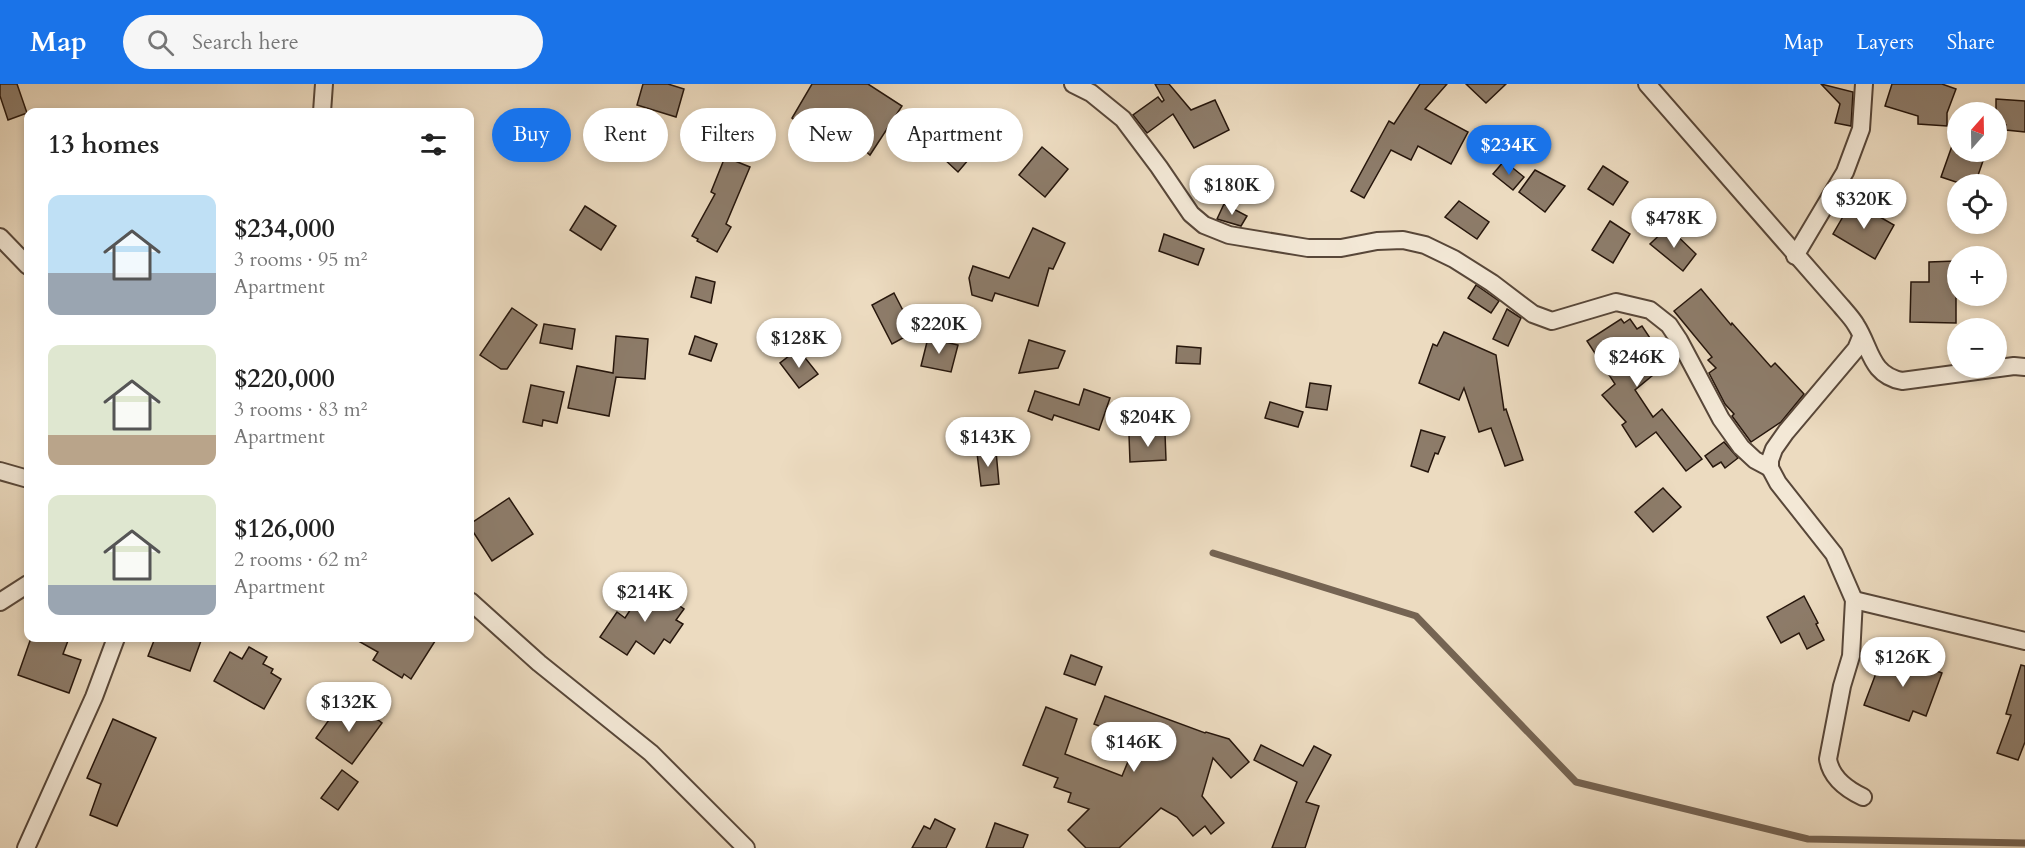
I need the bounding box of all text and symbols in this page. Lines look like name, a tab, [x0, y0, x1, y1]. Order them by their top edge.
search box	[123, 15, 543, 69]
text: Map	[30, 23, 87, 61]
icon: search	[144, 26, 177, 59]
text: Search here	[192, 27, 299, 57]
text: Map	[1784, 28, 1824, 57]
text: Layers	[1857, 28, 1914, 57]
text: Share	[1947, 28, 1995, 57]
north arrow	[1947, 102, 2007, 162]
map controls	[1947, 102, 2007, 378]
chip: Buy	[492, 108, 571, 162]
chip: Rent	[583, 108, 668, 162]
chip: Filters	[680, 108, 776, 162]
chip: New	[788, 108, 874, 162]
chip: Apartment	[886, 108, 1023, 162]
pin: $234K	[1467, 125, 1551, 176]
text: 13 homes	[48, 127, 159, 162]
icon: filters	[417, 128, 450, 161]
text: $234K	[1480, 131, 1538, 158]
pin: $180K	[1190, 165, 1274, 216]
text: $180K	[1203, 171, 1261, 198]
button: locate	[1947, 174, 2007, 234]
pin: $320K	[1822, 179, 1906, 230]
text: $320K	[1835, 185, 1893, 212]
pin: $478K	[1632, 198, 1716, 249]
text: $478K	[1645, 204, 1703, 231]
text: $234,000	[234, 211, 335, 246]
icon: home	[96, 219, 168, 291]
text: 3 rooms · 95 m²	[234, 246, 367, 273]
button: +	[1947, 246, 2007, 306]
text: Apartment	[234, 273, 325, 300]
pin: $220K	[897, 304, 981, 355]
text: $220K	[910, 310, 968, 337]
pin: $128K	[757, 318, 841, 369]
button: −	[1947, 318, 2007, 378]
text: $128K	[770, 324, 828, 351]
pin: $246K	[1595, 337, 1679, 388]
text: $246K	[1608, 343, 1666, 370]
text: $220,000	[234, 361, 335, 396]
icon: home	[96, 369, 168, 441]
text: 3 rooms · 83 m²	[234, 396, 367, 423]
pin: $204K	[1106, 397, 1190, 448]
text: $204K	[1119, 403, 1177, 430]
pin: $143K	[946, 417, 1030, 468]
text: Apartment	[234, 423, 325, 450]
text: $143K	[959, 423, 1017, 450]
text: $126,000	[234, 511, 335, 546]
icon: home	[96, 519, 168, 591]
text: 2 rooms · 62 m²	[234, 546, 367, 573]
pin: $214K	[603, 572, 687, 623]
text: Apartment	[234, 573, 325, 600]
text: $214K	[616, 578, 674, 605]
pin: $126K	[1861, 637, 1945, 688]
text: $126K	[1874, 643, 1932, 670]
pin: $132K	[307, 682, 391, 733]
text: $132K	[320, 688, 378, 715]
pin: $146K	[1092, 722, 1176, 773]
text: $146K	[1105, 728, 1163, 755]

